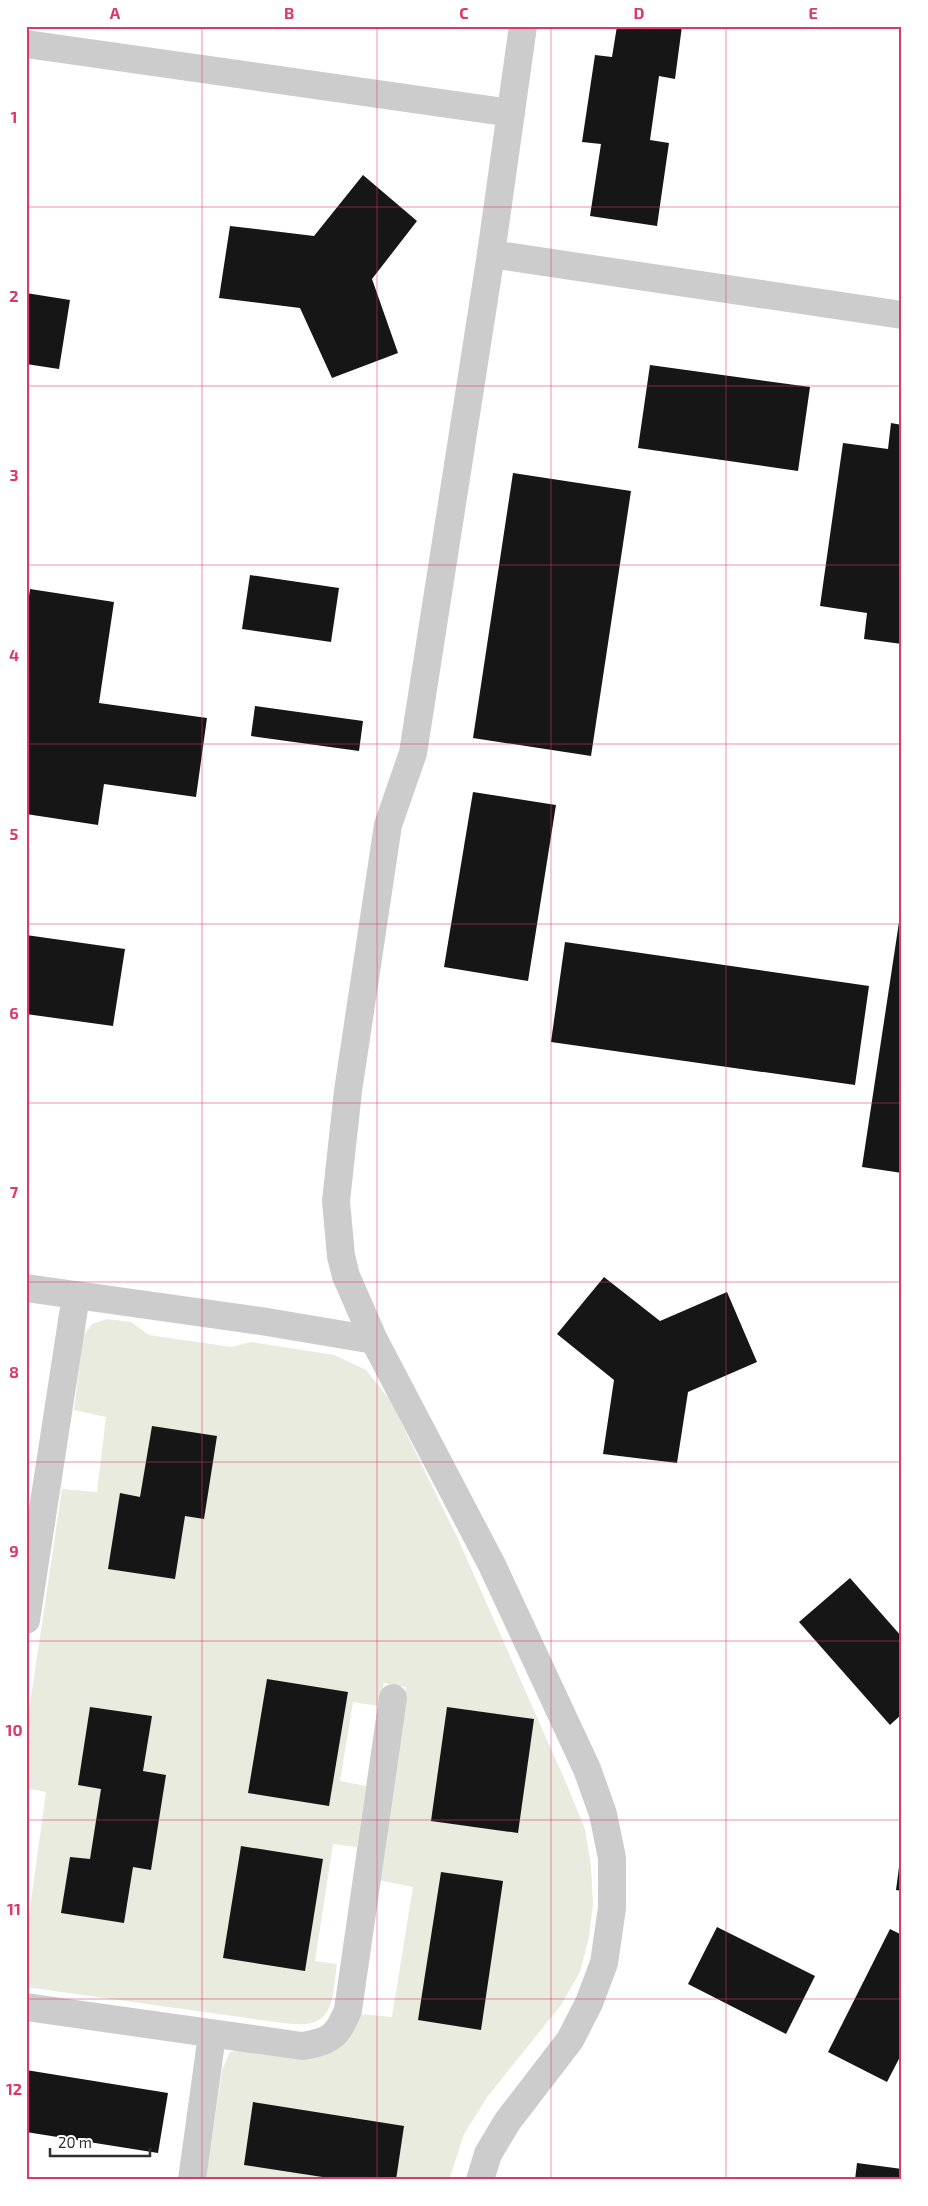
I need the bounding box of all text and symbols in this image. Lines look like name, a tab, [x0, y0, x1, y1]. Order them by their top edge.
text: A	[110, 3, 121, 22]
text: B	[284, 3, 294, 22]
text: C	[459, 3, 469, 22]
text: D	[634, 3, 645, 22]
text: E	[808, 3, 818, 22]
text: 1	[11, 107, 17, 126]
text: 2	[9, 286, 19, 305]
text: 3	[9, 465, 19, 484]
text: 4	[9, 645, 19, 664]
text: 5	[10, 824, 19, 843]
text: 6	[9, 1003, 19, 1022]
text: 7	[10, 1182, 19, 1201]
text: 8	[9, 1362, 19, 1381]
text: 9	[9, 1541, 19, 1560]
text: 10	[5, 1720, 23, 1739]
text: 11	[7, 1899, 21, 1918]
text: 12	[6, 2079, 22, 2098]
scale bar	[50, 2126, 150, 2158]
text: 20 m	[58, 2133, 92, 2151]

